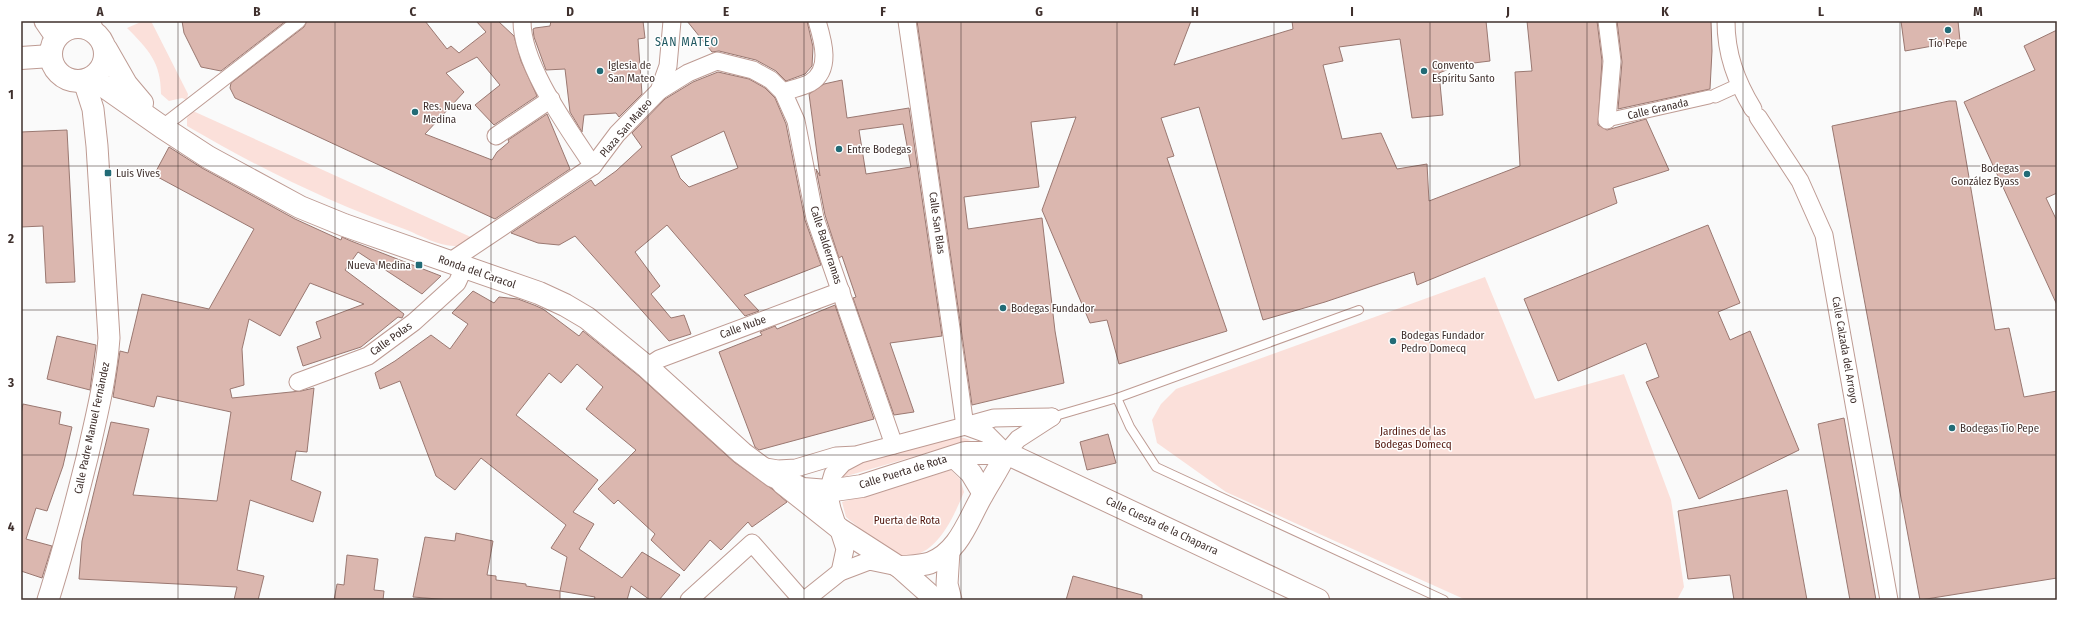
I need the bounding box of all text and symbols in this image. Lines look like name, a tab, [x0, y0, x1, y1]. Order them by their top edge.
text: A	[95, 4, 104, 19]
text: B	[253, 4, 261, 19]
text: C	[410, 4, 417, 19]
text: D	[566, 4, 574, 19]
text: E	[723, 4, 729, 19]
text: F	[880, 4, 886, 19]
text: G	[1035, 4, 1043, 19]
text: H	[1191, 4, 1199, 19]
text: I	[1350, 4, 1354, 19]
text: J	[1505, 4, 1510, 19]
text: K	[1661, 4, 1669, 19]
text: L	[1818, 4, 1824, 19]
text: M	[1973, 4, 1983, 19]
marker: Tío Pepe	[1943, 25, 1953, 35]
district label: SAN MATEO	[655, 35, 719, 49]
place label: Tío Pepe	[1929, 37, 1967, 50]
place label: Iglesia de San Mateo	[608, 59, 655, 85]
place label: Convento Espíritu Santo	[1432, 59, 1495, 85]
marker: Iglesia de San Mateo	[595, 66, 605, 76]
marker: Convento Espíritu Santo	[1419, 66, 1429, 76]
text: 1	[8, 87, 14, 102]
street label: Plaza San Mateo	[597, 96, 655, 160]
street label: Calle Granada	[1626, 96, 1690, 122]
place label: Res. Nueva Medina	[423, 100, 472, 126]
marker: Res. Nueva Medina	[410, 107, 420, 117]
place label: Entre Bodegas	[847, 143, 911, 156]
marker: Entre Bodegas	[834, 144, 844, 154]
place label: Bodegas González Byass	[1951, 162, 2019, 188]
place label: Luis Vives	[116, 167, 160, 180]
marker: Luis Vives	[103, 168, 113, 178]
marker: Bodegas González Byass	[2022, 169, 2032, 179]
street label: Calle San Blas	[926, 191, 948, 255]
street label: Calle Balderramas	[807, 204, 845, 286]
text: 2	[7, 231, 14, 246]
street label: Ronda del Caracol	[437, 253, 518, 291]
place label: Nueva Medina	[347, 259, 411, 272]
marker: Nueva Medina	[414, 260, 424, 270]
street label: Calle Calzada del Arroyo	[1829, 296, 1861, 405]
place label: Bodegas Fundador	[1011, 302, 1095, 315]
marker: Bodegas Fundador	[998, 303, 1008, 313]
street label: Calle Nube	[718, 313, 768, 341]
street label: Calle Polas	[368, 319, 415, 359]
place label: Bodegas Fundador Pedro Domecq	[1401, 329, 1485, 355]
marker: Bodegas Fundador Pedro Domecq	[1388, 336, 1398, 346]
street label: Calle Padre Manuel Fernández	[72, 360, 112, 495]
text: 3	[7, 375, 14, 390]
place label: Bodegas Tío Pepe	[1960, 422, 2039, 435]
marker: Bodegas Tío Pepe	[1947, 423, 1957, 433]
park label: Jardines de las Bodegas Domecq	[1374, 425, 1452, 451]
street label: Calle Puerta de Rota	[858, 452, 948, 492]
street label: Calle Cuesta de la Chaparra	[1104, 494, 1220, 558]
park label: Puerta de Rota	[874, 514, 940, 527]
text: 4	[8, 519, 15, 534]

